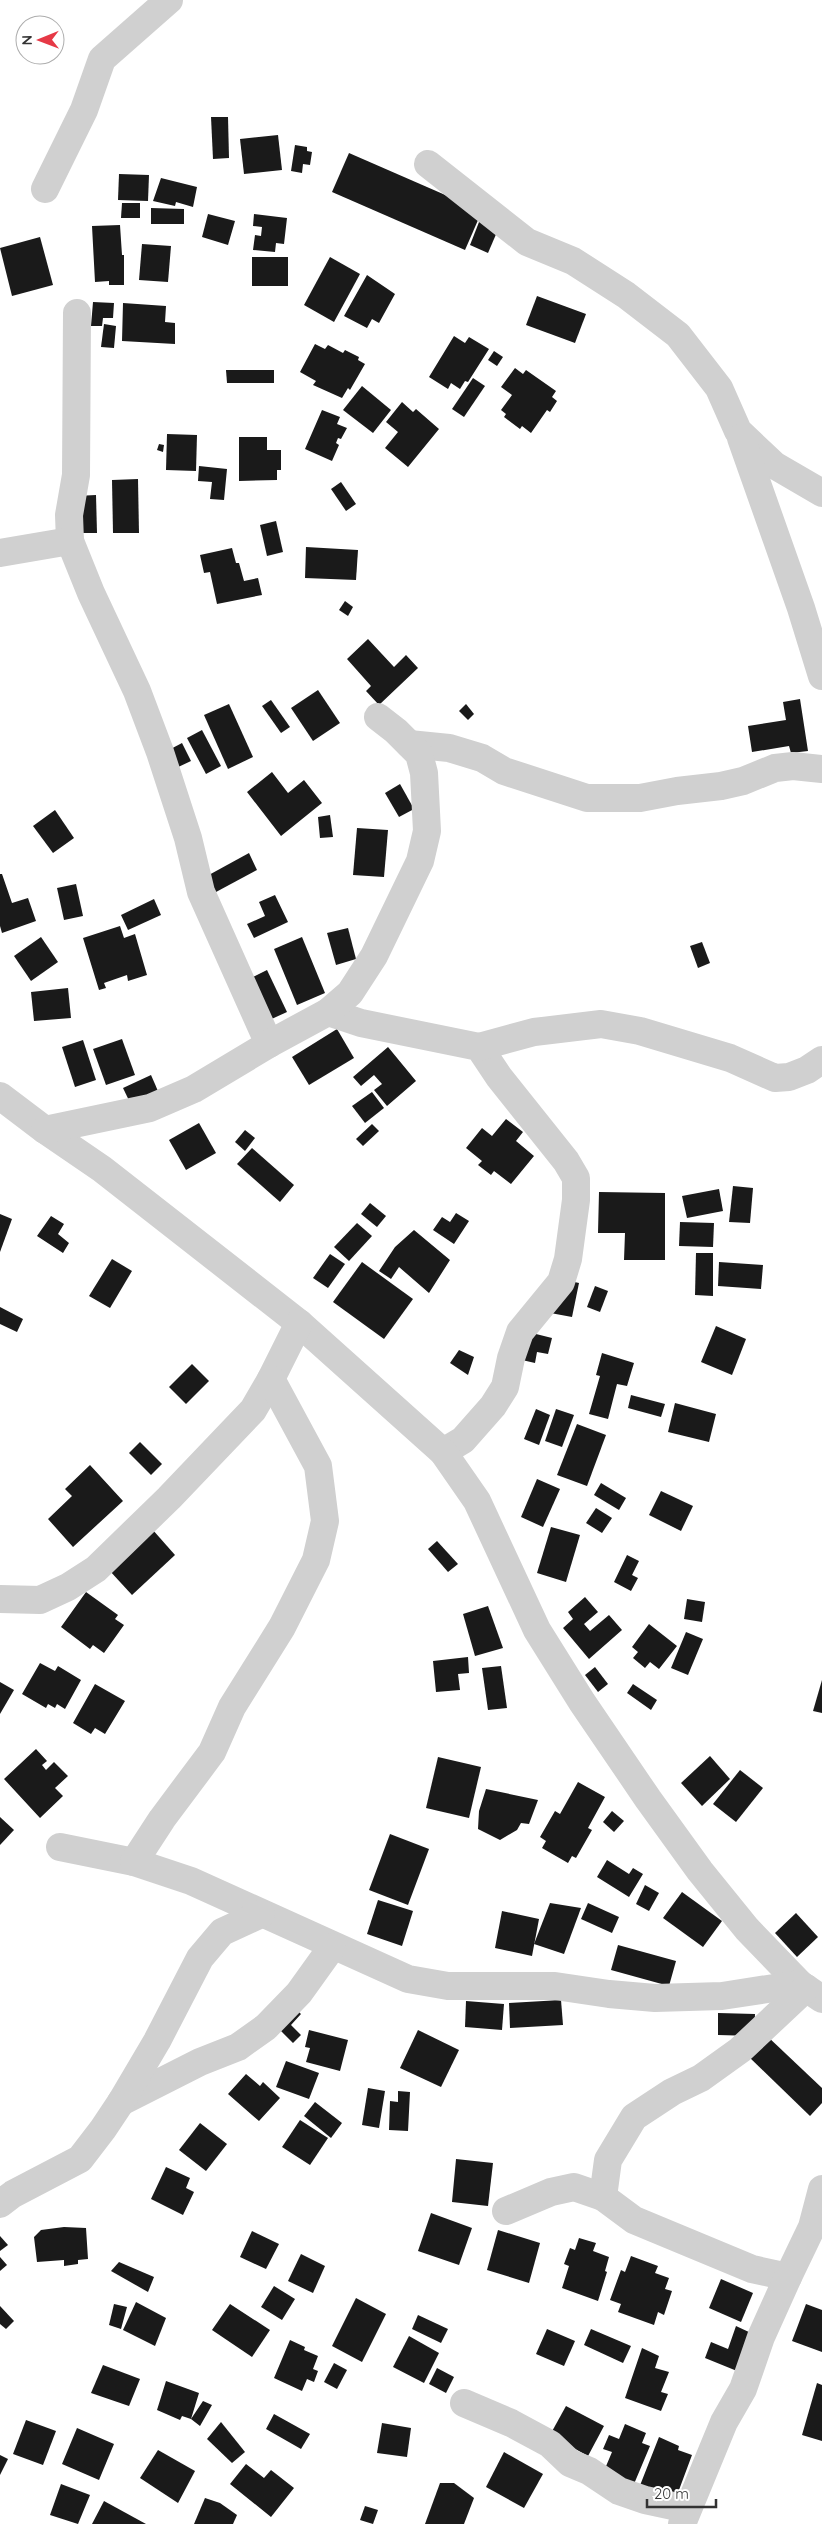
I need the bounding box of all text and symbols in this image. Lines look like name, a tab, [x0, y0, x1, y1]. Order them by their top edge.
north arrow	[15, 15, 65, 65]
text: N	[18, 35, 36, 46]
scale bar	[647, 2476, 716, 2508]
text: 20 m	[654, 2484, 689, 2503]

